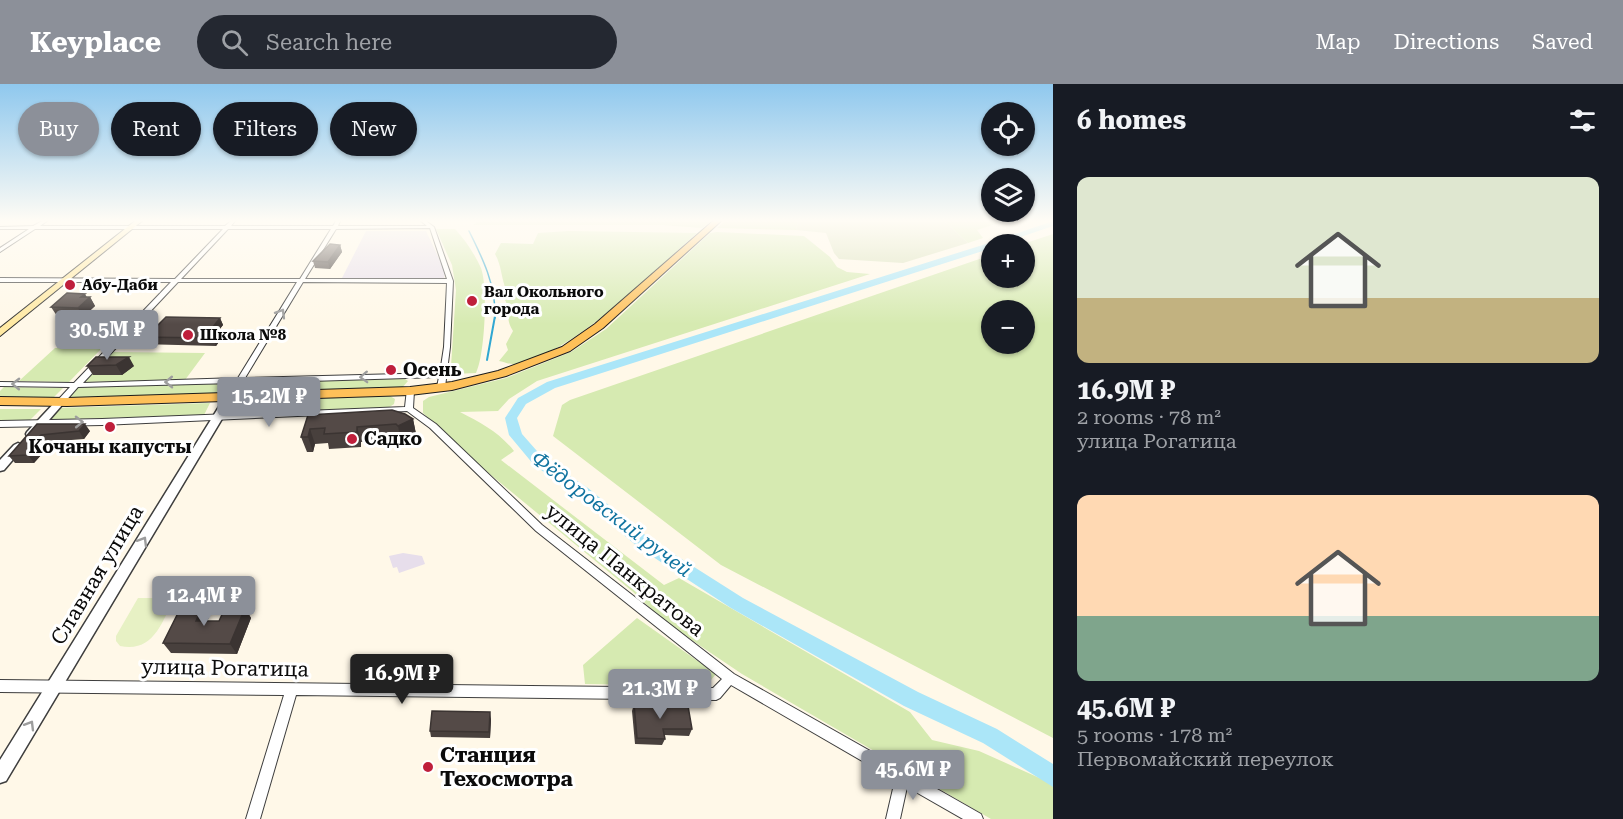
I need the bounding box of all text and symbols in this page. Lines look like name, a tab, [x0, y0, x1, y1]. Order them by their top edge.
search box	[197, 15, 617, 69]
text: Keyplace	[30, 26, 161, 59]
icon: search	[218, 26, 251, 59]
text: Search here	[266, 30, 392, 55]
text: Map	[1316, 30, 1360, 54]
text: Directions	[1393, 30, 1499, 54]
text: Saved	[1532, 30, 1593, 54]
chip: Buy	[18, 102, 99, 156]
chip: Rent	[111, 102, 201, 156]
chip: Filters	[213, 102, 318, 156]
chip: New	[330, 102, 417, 156]
map controls	[981, 102, 1035, 354]
button: locate	[981, 102, 1035, 156]
icon: filters	[1566, 104, 1599, 137]
text: 6 homes	[1077, 105, 1186, 135]
button: layers	[981, 168, 1035, 222]
icon: home	[1284, 216, 1392, 324]
button: +	[981, 234, 1035, 288]
place label: Абу-Даби	[82, 276, 158, 294]
marker: Абу-Даби	[63, 278, 77, 292]
place label: Вал Окольного города	[484, 283, 604, 318]
marker: Вал Окольного города	[465, 294, 479, 308]
button: −	[981, 300, 1035, 354]
one-way arrow	[274, 309, 286, 319]
pin: 30.5M ₽	[52, 310, 162, 361]
text: 30.5M ₽	[69, 317, 145, 341]
place label: Школа №8	[200, 326, 287, 344]
marker: Школа №8	[181, 328, 195, 342]
place label: Осень	[403, 359, 462, 380]
marker: Осень	[384, 363, 398, 377]
one-way arrow	[359, 371, 368, 383]
text: 16.9M ₽	[1077, 375, 1175, 405]
one-way arrow	[164, 376, 173, 389]
pin: 15.2M ₽	[214, 377, 324, 428]
one-way arrow	[12, 378, 21, 390]
text: 15.2M ₽	[231, 384, 307, 408]
text: 2 rooms · 78 m²	[1077, 405, 1221, 429]
one-way arrow	[75, 416, 84, 429]
marker: Кочаны капусты	[103, 420, 117, 434]
place label: Садко	[364, 428, 423, 449]
text: улица Рогатица	[1077, 429, 1237, 453]
marker: Садко	[345, 432, 359, 446]
place label: Кочаны капусты	[29, 436, 191, 457]
water label: Фёдоровский ручей	[527, 446, 697, 582]
street label: улица Панкратова	[541, 499, 710, 642]
street label: Славная улица	[46, 500, 148, 649]
icon: home	[1284, 534, 1392, 642]
one-way arrow	[135, 537, 147, 547]
pin: 12.4M ₽	[149, 576, 259, 627]
text: 12.4M ₽	[166, 583, 242, 607]
pin: 16.9M ₽	[347, 654, 457, 705]
street label: улица Рогатица	[141, 655, 310, 681]
text: 16.9M ₽	[364, 661, 440, 685]
pin: 21.3M ₽	[605, 669, 715, 720]
text: 21.3M ₽	[622, 676, 698, 700]
text: 45.6M ₽	[1077, 693, 1175, 723]
one-way arrow	[23, 721, 35, 731]
text: 5 rooms · 178 m²	[1077, 723, 1232, 747]
place label: Станция Техосмотра	[440, 743, 573, 791]
text: Первомайский переулок	[1077, 747, 1334, 771]
pin: 45.6M ₽	[858, 750, 968, 801]
text: 45.6M ₽	[875, 757, 951, 781]
marker: Станция Техосмотра	[421, 760, 435, 774]

